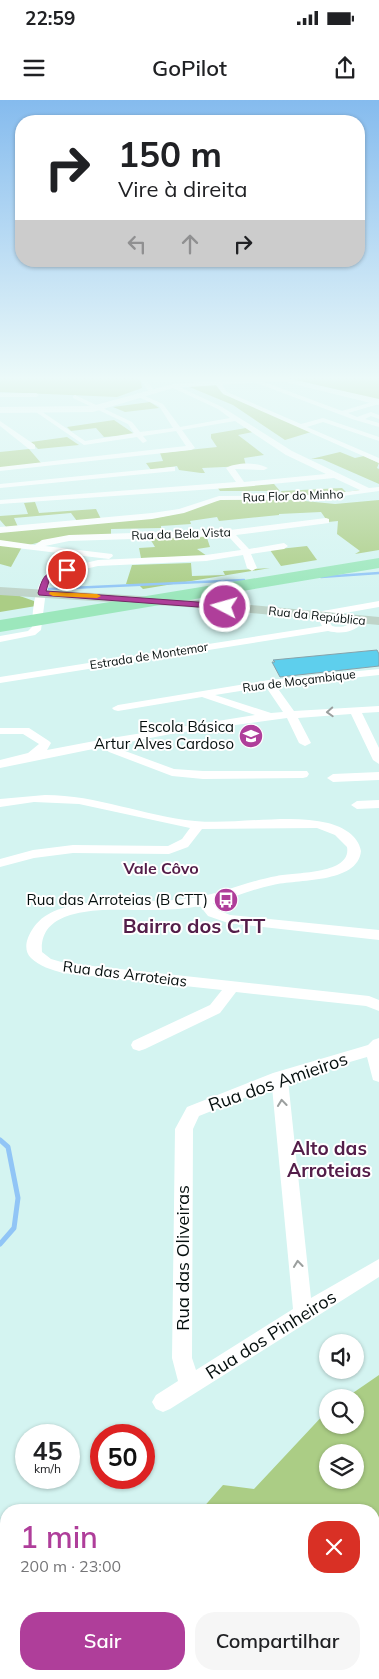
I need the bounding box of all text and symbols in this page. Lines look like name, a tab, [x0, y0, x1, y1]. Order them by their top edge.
text: 22:59	[25, 6, 75, 30]
icon: menu	[20, 54, 48, 82]
text: GoPilot	[152, 54, 227, 82]
icon: share	[331, 54, 359, 82]
text: 150 m	[118, 132, 222, 176]
icon: right	[35, 135, 100, 200]
text: Vire à direita	[118, 175, 247, 203]
icon: left	[123, 230, 151, 258]
icon: ahead	[176, 230, 204, 258]
icon: right	[229, 230, 257, 258]
street label: Rua Flor do Minho	[242, 486, 344, 505]
street label: Rua da Bela Vista	[131, 524, 231, 543]
pin	[46, 549, 88, 591]
icon: arrive	[53, 556, 81, 584]
position arrow	[198, 580, 250, 632]
street label: Rua da República	[268, 603, 367, 628]
street label: Estrada de Montemor	[89, 639, 210, 672]
street label: Rua de Moçambique	[241, 666, 356, 695]
one-way arrow	[326, 706, 334, 717]
place label: Escola Básica Artur Alves Cardoso	[94, 717, 234, 753]
school or university icon: Escola Básica Artur Alves Cardoso	[238, 723, 264, 749]
district label: Vale Côvo	[122, 858, 199, 878]
bus stop icon: Rua das Arroteias (B CTT)	[213, 887, 239, 913]
place label: Rua das Arroteias (B CTT)	[26, 890, 208, 909]
district label: Bairro dos CTT	[123, 913, 266, 938]
street label: Rua das Arroteias	[62, 956, 188, 991]
street label: Rua dos Amieiros	[205, 1047, 351, 1116]
one-way arrow	[277, 1098, 288, 1106]
district label: Alto das Arroteias	[287, 1136, 371, 1182]
street label: Rua das Oliveiras	[171, 1185, 194, 1331]
one-way arrow	[293, 1260, 304, 1268]
street label: Rua dos Pinheiros	[201, 1285, 340, 1384]
map controls	[319, 1334, 364, 1489]
button: sound	[319, 1334, 364, 1379]
button: search	[319, 1389, 364, 1434]
speed limit sign: 50	[90, 1424, 155, 1489]
text: 45	[32, 1435, 63, 1466]
button: layers	[319, 1444, 364, 1489]
text: km/h	[34, 1461, 61, 1476]
text: 1 min	[20, 1518, 98, 1556]
button: close	[308, 1521, 360, 1573]
text: 200 m · 23:00	[20, 1556, 121, 1576]
button: Sair	[20, 1612, 185, 1670]
button: Compartilhar	[195, 1612, 360, 1670]

